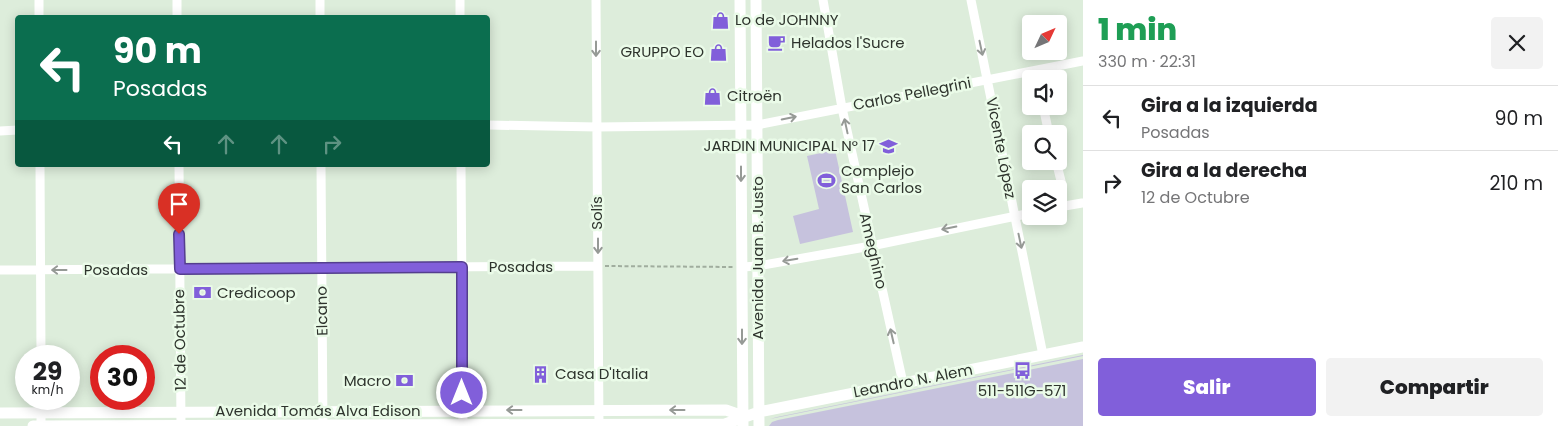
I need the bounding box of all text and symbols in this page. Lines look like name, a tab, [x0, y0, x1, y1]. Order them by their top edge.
text: 1 min	[1098, 8, 1177, 51]
place label: Lo de JOHNNY	[735, 9, 839, 30]
shop icon: Lo de JOHNNY	[711, 10, 731, 30]
north arrow	[1022, 15, 1068, 60]
map controls	[1022, 15, 1067, 225]
button: close	[1491, 17, 1543, 69]
text: 90 m	[113, 26, 202, 75]
place label: Helados l'Sucre	[791, 32, 905, 53]
cafe icon: Helados l'Sucre	[767, 33, 787, 53]
icon: left	[30, 35, 95, 100]
one-way arrow	[976, 39, 986, 55]
one-way arrow	[591, 40, 601, 56]
place label: GRUPPO EO	[620, 41, 704, 62]
shop icon: GRUPPO EO	[708, 42, 728, 62]
text: 330 m · 22:31	[1098, 50, 1196, 73]
button: sound	[1022, 70, 1067, 115]
street label: Carlos Pellegrini	[851, 72, 973, 115]
text: Posadas	[113, 73, 207, 104]
place label: Citroën	[727, 85, 782, 106]
shop icon: Citroën	[703, 86, 723, 106]
text: Gira a la izquierda	[1141, 92, 1318, 119]
street label: Vicente López	[981, 95, 1022, 201]
icon: left	[1098, 104, 1126, 132]
text: 90 m	[1494, 105, 1543, 132]
one-way arrow	[780, 113, 796, 123]
one-way arrow	[841, 118, 850, 134]
text: Posadas	[1141, 121, 1210, 144]
button: search	[1022, 125, 1067, 170]
icon: left	[159, 130, 187, 158]
icon: ahead	[212, 130, 240, 158]
icon: ahead	[265, 130, 293, 158]
icon: right	[318, 130, 346, 158]
place label: JARDIN MUNICIPAL N° 17	[703, 135, 875, 156]
school or university icon: JARDIN MUNICIPAL N° 17	[879, 136, 899, 156]
text: Gira a la derecha	[1141, 157, 1307, 184]
place label: Complejo San Carlos	[841, 160, 922, 198]
one-way arrow	[736, 166, 746, 182]
icon: right	[1098, 169, 1126, 197]
sports icon: Complejo San Carlos	[817, 170, 837, 190]
text: 210 m	[1489, 170, 1543, 197]
street label: Avenida Juan B. Justo	[747, 176, 768, 340]
button: layers	[1022, 180, 1067, 225]
pin	[158, 183, 200, 234]
text: 12 de Octubre	[1141, 186, 1250, 209]
icon: arrive	[165, 190, 193, 218]
street label: Solís	[586, 196, 607, 230]
street label: Ameghino	[855, 211, 892, 291]
one-way arrow	[941, 224, 957, 234]
one-way arrow	[1016, 233, 1025, 249]
one-way arrow	[593, 238, 603, 254]
street label: Posadas	[489, 256, 553, 277]
one-way arrow	[782, 256, 798, 266]
street label: Posadas	[84, 259, 148, 280]
one-way arrow	[51, 265, 68, 275]
place label: Credicoop	[217, 282, 296, 303]
bank icon: Credicoop	[193, 283, 213, 303]
street label: Elcano	[311, 286, 332, 336]
street label: 12 de Octubre	[168, 289, 191, 391]
one-way arrow	[737, 328, 747, 344]
one-way arrow	[887, 328, 896, 344]
speed limit sign: 30	[90, 345, 155, 410]
text: 29	[33, 354, 62, 389]
button: Salir	[1098, 358, 1316, 416]
button: Compartir	[1326, 358, 1543, 416]
street label: Leandro N. Alem	[851, 359, 974, 402]
bus stop icon: 511-511G-571	[1012, 360, 1032, 380]
place label: Casa D'Italia	[555, 363, 649, 384]
building icon: Casa D'Italia	[531, 364, 551, 384]
position arrow	[435, 366, 487, 418]
place label: Macro	[344, 370, 391, 391]
bank icon: Macro	[395, 371, 415, 391]
place label: 511-511G-571	[978, 380, 1066, 401]
text: km/h	[32, 381, 63, 398]
street label: Avenida Tomás Alva Edison	[215, 400, 421, 421]
one-way arrow	[507, 405, 523, 415]
one-way arrow	[669, 405, 686, 415]

